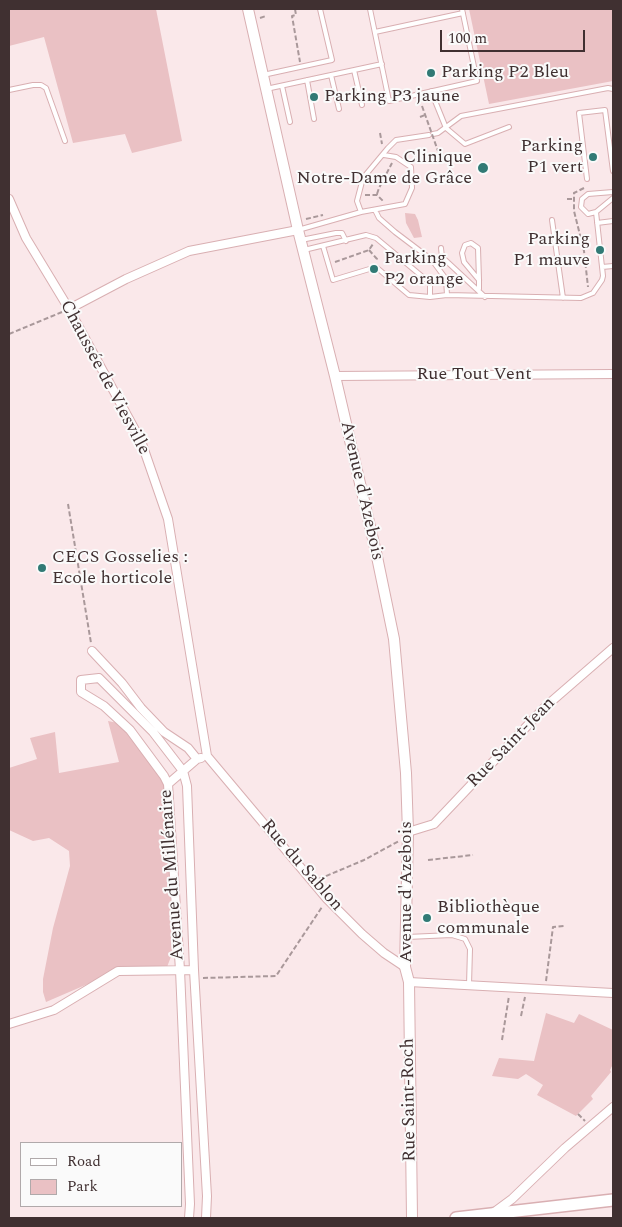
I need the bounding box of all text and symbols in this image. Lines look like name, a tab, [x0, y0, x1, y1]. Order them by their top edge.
scale bar	[442, 20, 587, 52]
text: 100 m	[448, 27, 487, 50]
place label: Parking P2 Bleu	[441, 62, 569, 84]
marker: Parking P2 Bleu	[425, 67, 437, 79]
place label: Parking P3 jaune	[324, 86, 460, 108]
marker: Parking P3 jaune	[308, 91, 320, 103]
place label: Parking P1 vert	[520, 136, 583, 178]
place label: Clinique Notre-Dame de Grâce	[297, 147, 472, 190]
marker: Parking P1 vert	[587, 151, 599, 163]
marker: Clinique Notre-Dame de Grâce	[476, 161, 490, 175]
place label: Parking P1 mauve	[513, 229, 590, 272]
marker: Parking P1 mauve	[594, 244, 606, 256]
place label: Parking P2 orange	[384, 248, 464, 290]
marker: Parking P2 orange	[368, 263, 380, 275]
street label: Chaussée de Viesville	[54, 297, 154, 459]
street label: Rue Tout Vent	[416, 364, 532, 386]
street label: Avenue d'Azebois	[334, 419, 388, 563]
place label: CECS Gosselies : Ecole horticole	[52, 547, 188, 590]
marker: CECS Gosselies : Ecole horticole	[36, 562, 48, 574]
street label: Rue Saint-Jean	[463, 693, 561, 793]
street label: Avenue du Millénaire	[156, 789, 190, 961]
street label: Rue du Sablon	[255, 816, 347, 916]
street label: Avenue d'Azebois	[396, 821, 418, 963]
place label: Bibliothèque communale	[437, 897, 540, 940]
marker: Bibliothèque communale	[421, 912, 433, 924]
street label: Rue Saint-Roch	[398, 1038, 422, 1162]
legend	[20, 1142, 182, 1207]
text: Road	[67, 1150, 101, 1173]
text: Park	[67, 1175, 98, 1198]

